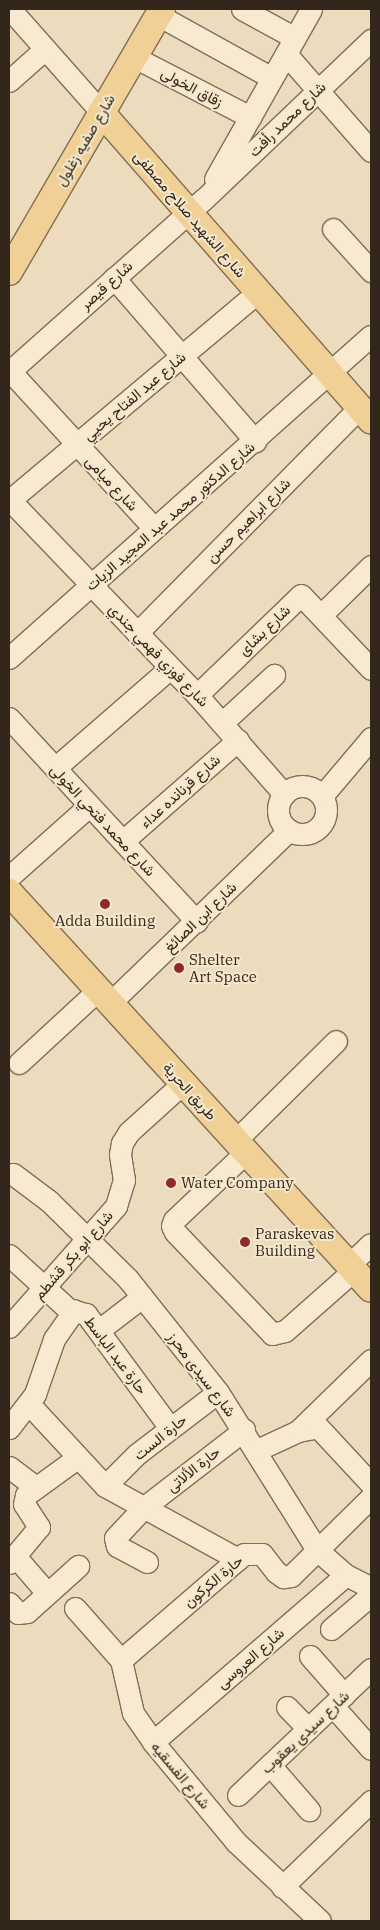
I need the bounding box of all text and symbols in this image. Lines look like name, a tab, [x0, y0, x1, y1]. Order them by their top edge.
street label: زقاق الخولى	[158, 63, 226, 111]
street label: شارع محمد رأفت	[245, 78, 329, 160]
street label: شارع صفيه زغلول	[51, 91, 119, 189]
street label: شارع الشهيد صلاح مصطفى	[130, 147, 250, 281]
street label: شارع قيصر	[76, 257, 136, 313]
street label: شارع عبد الفتاح يحيي	[79, 348, 189, 444]
street label: شارع الدكتور محمد عبد المجيد الزيات	[82, 438, 258, 594]
street label: شارع ميامى	[82, 452, 142, 514]
street label: شارع ابراهيم حسن	[202, 474, 294, 566]
street label: شارع فوزي فهمي جندي	[105, 600, 213, 710]
street label: شارع بشاى	[234, 601, 294, 659]
street label: شارع قرنانده عداء	[136, 750, 224, 832]
street label: شارع محمد فتحي الخولى	[47, 760, 159, 880]
street label: شارع ابن الصائغ	[160, 878, 240, 956]
marker: Adda Building	[99, 898, 111, 910]
place label: Adda Building	[55, 912, 155, 930]
place label: Shelter Art Space	[189, 950, 257, 985]
marker: Shelter Art Space	[173, 962, 185, 974]
street label: طريق الحرية	[159, 1058, 221, 1124]
place label: Water Company	[181, 1174, 293, 1192]
marker: Water Company	[165, 1177, 177, 1189]
street label: شارع ابو بكر قشطم	[29, 1207, 117, 1303]
place label: Paraskevas Building	[255, 1224, 334, 1259]
marker: Paraskevas Building	[239, 1236, 251, 1248]
street label: حارة عبد الباسط	[81, 1312, 151, 1398]
street label: شارع سيدى محرز	[164, 1328, 240, 1420]
street label: حارة الست	[130, 1410, 190, 1464]
street label: حارة الألاتى	[163, 1442, 223, 1496]
street label: حارة الكركون	[180, 1551, 246, 1611]
street label: شارع العروسى	[212, 1624, 288, 1692]
street label: شارع سيدى يعقوب	[257, 1687, 353, 1777]
street label: شارع الفسقيه	[148, 1738, 214, 1812]

